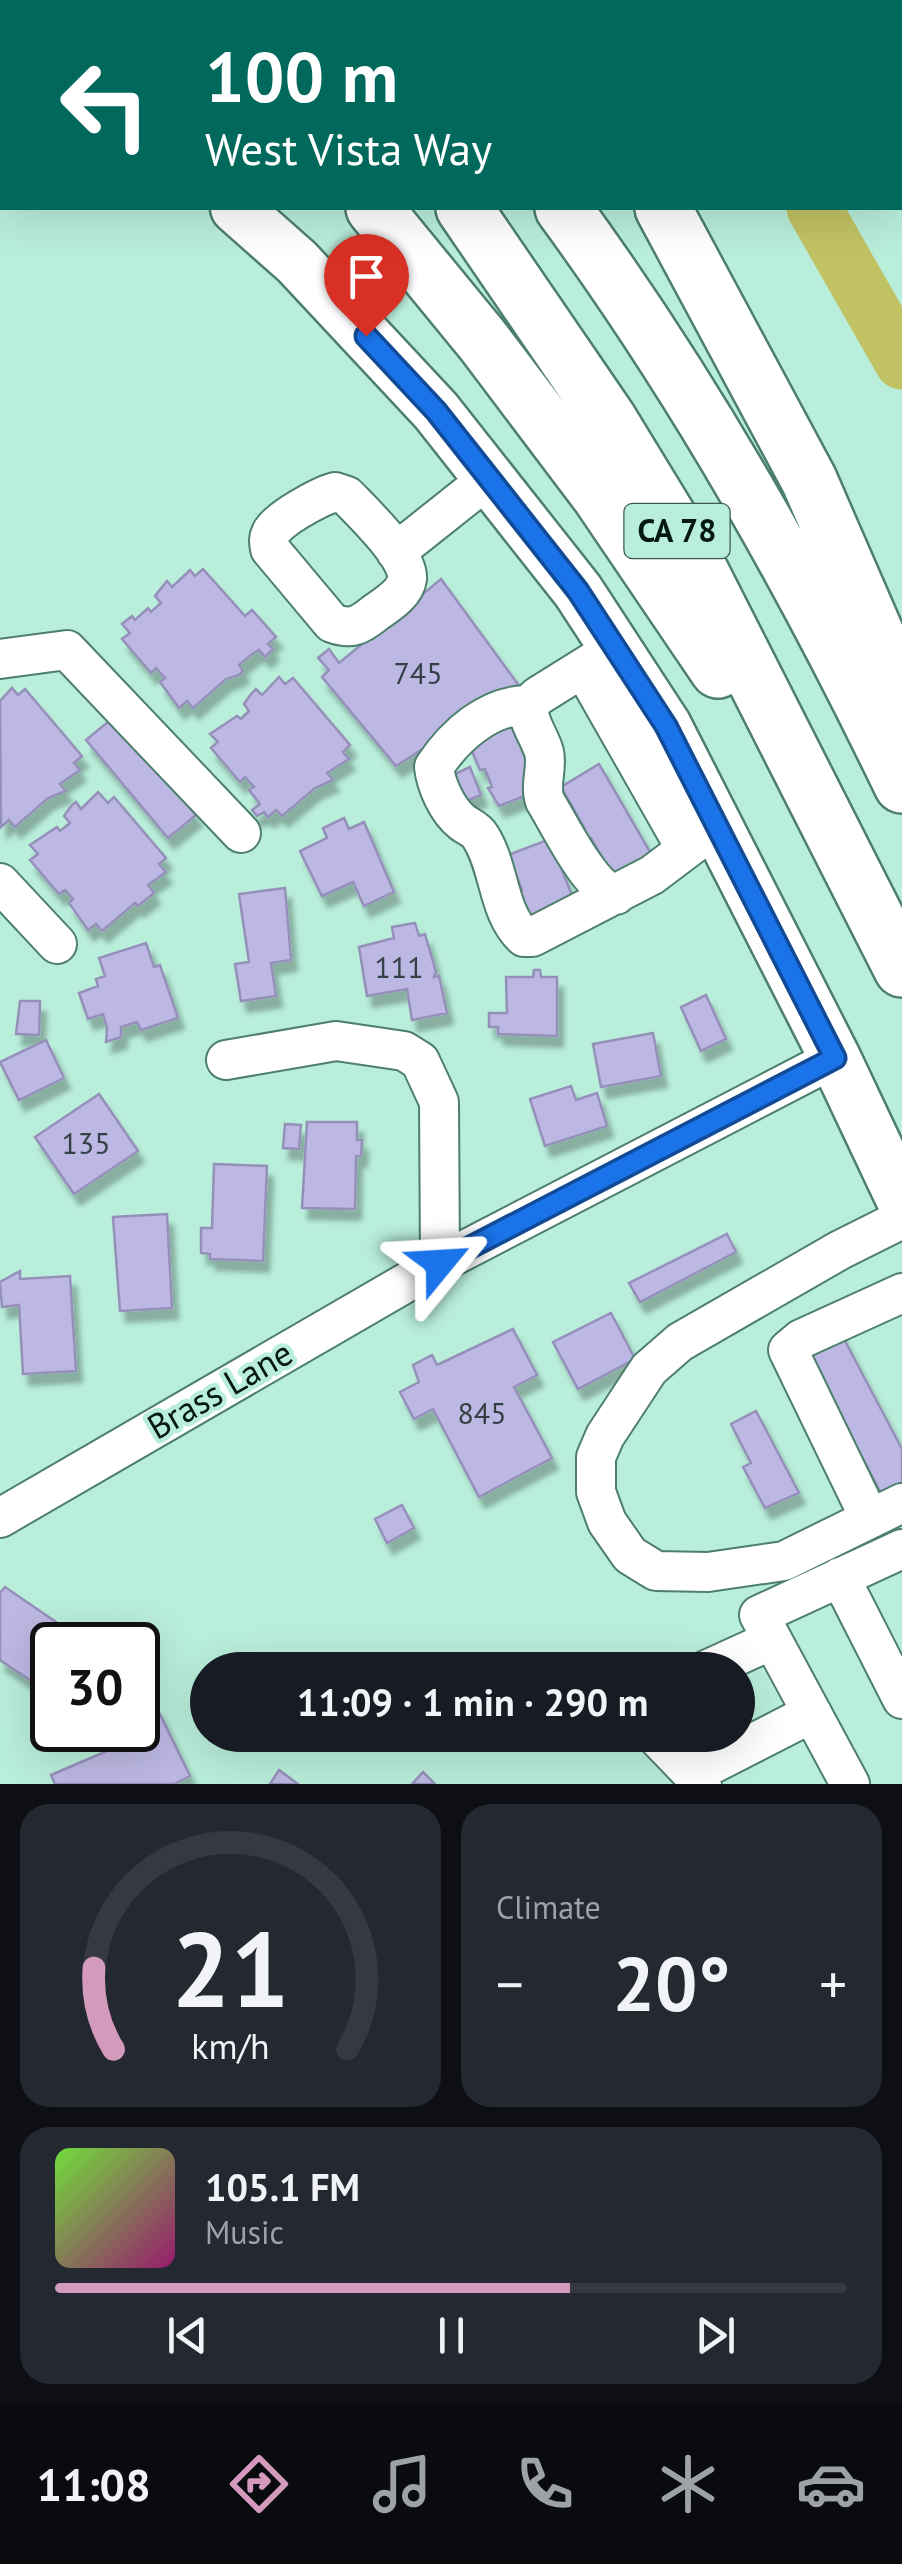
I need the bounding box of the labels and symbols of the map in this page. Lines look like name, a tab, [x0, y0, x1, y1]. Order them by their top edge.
pin	[324, 234, 409, 337]
road number: CA 78	[624, 504, 730, 558]
house number: 745	[393, 653, 443, 692]
house number: 111	[374, 947, 424, 986]
house number: 135	[61, 1123, 111, 1162]
position arrow	[388, 1211, 492, 1315]
street label: Brass Lane	[139, 1329, 300, 1449]
house number: 845	[457, 1393, 507, 1432]
speed limit sign: 30	[30, 1622, 160, 1752]

